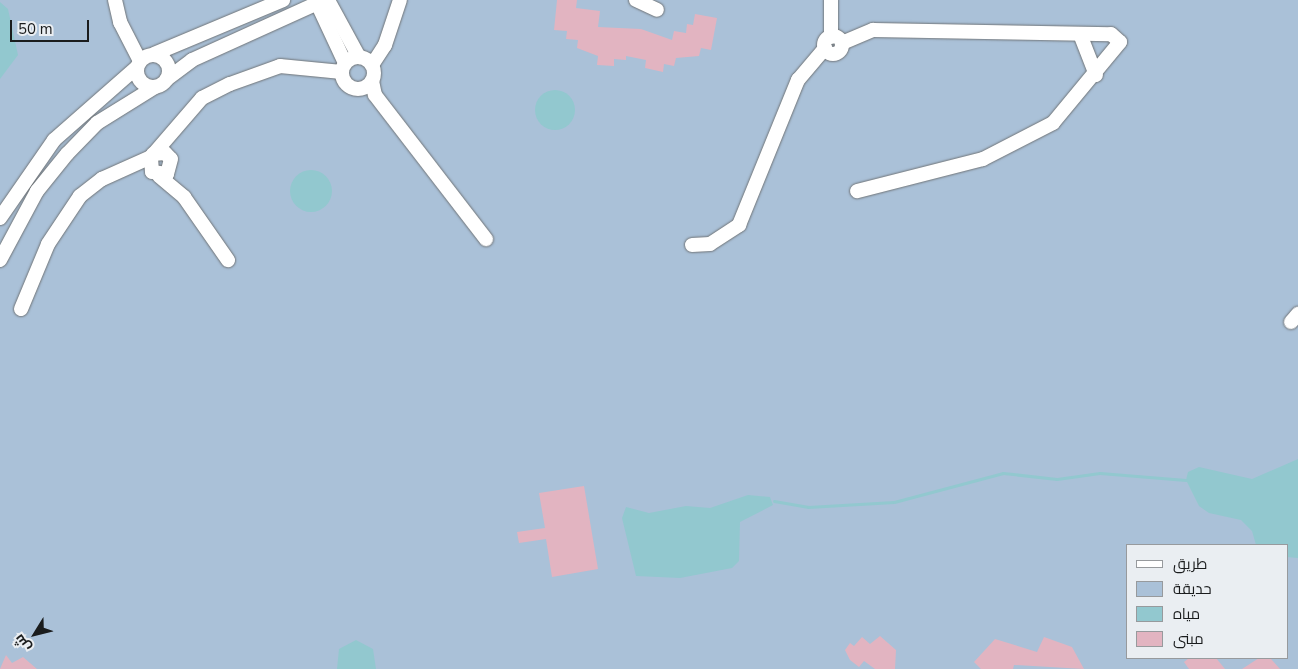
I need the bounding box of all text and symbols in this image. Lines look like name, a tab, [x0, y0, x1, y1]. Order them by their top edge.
scale bar	[12, 10, 91, 42]
text: 50 m	[18, 19, 53, 39]
legend	[1126, 544, 1288, 659]
text: طريق	[1173, 554, 1207, 574]
text: حديقة	[1173, 579, 1212, 599]
text: مياه	[1173, 604, 1200, 624]
north arrow	[10, 609, 60, 659]
text: مبنى	[1173, 629, 1204, 649]
text: ش	[9, 630, 35, 656]

